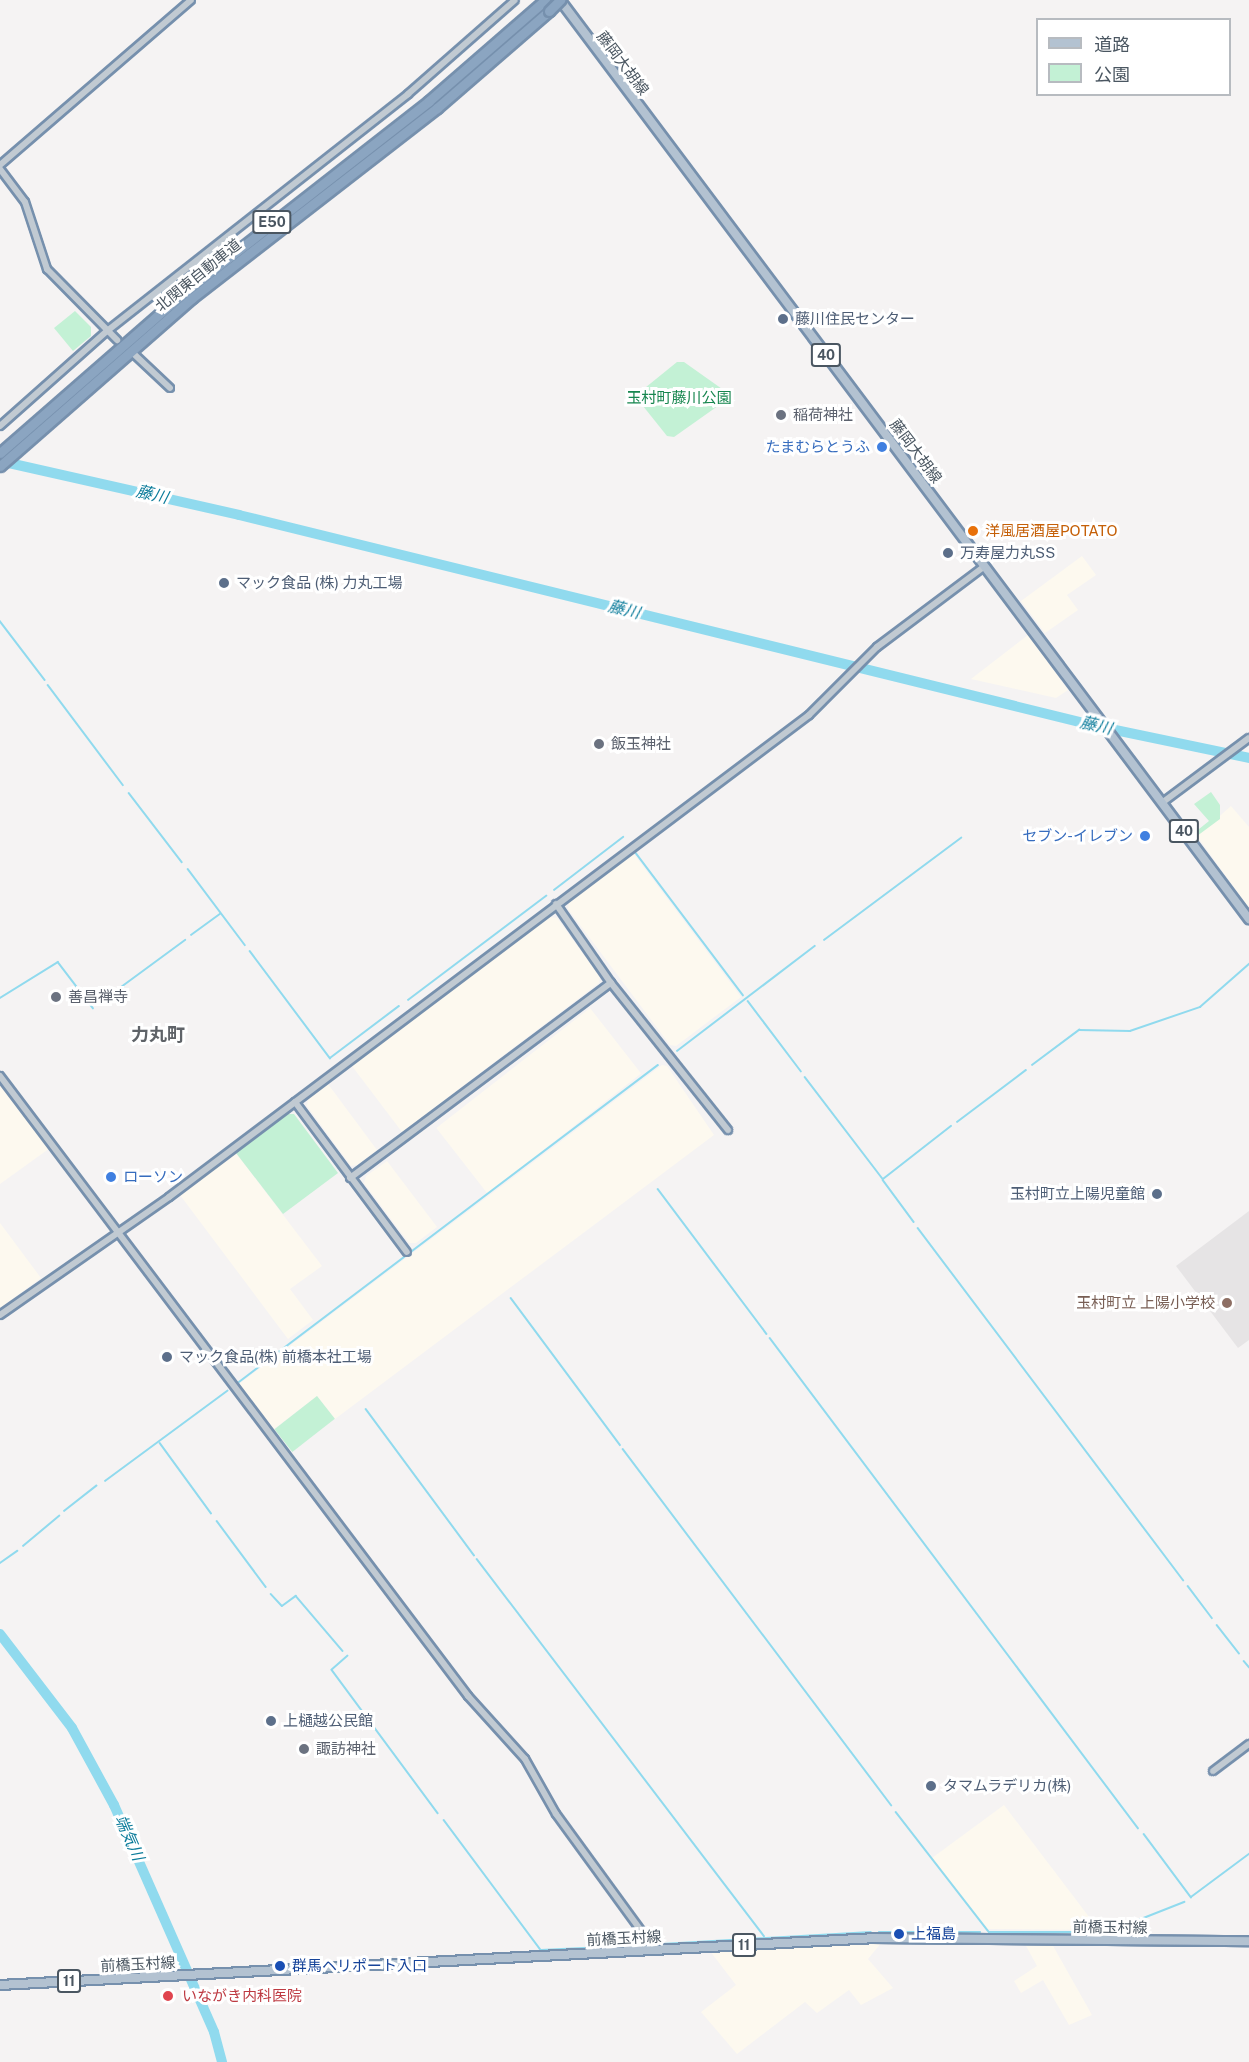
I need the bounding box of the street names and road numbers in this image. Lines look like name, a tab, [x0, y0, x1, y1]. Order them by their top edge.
street label: 藤岡大胡線	[593, 28, 653, 98]
road number: E50	[251, 211, 293, 233]
street label: 北関東自動車道	[152, 235, 244, 315]
road number: 40	[810, 344, 842, 366]
street label: 藤岡大胡線	[886, 416, 946, 486]
road number: 40	[1168, 820, 1200, 842]
street label: 前橋玉村線	[1072, 1917, 1148, 1937]
street label: 前橋玉村線	[586, 1927, 662, 1949]
road number: 11	[732, 1934, 756, 1956]
street label: 前橋玉村線	[100, 1953, 176, 1975]
road number: 11	[57, 1970, 81, 1992]

